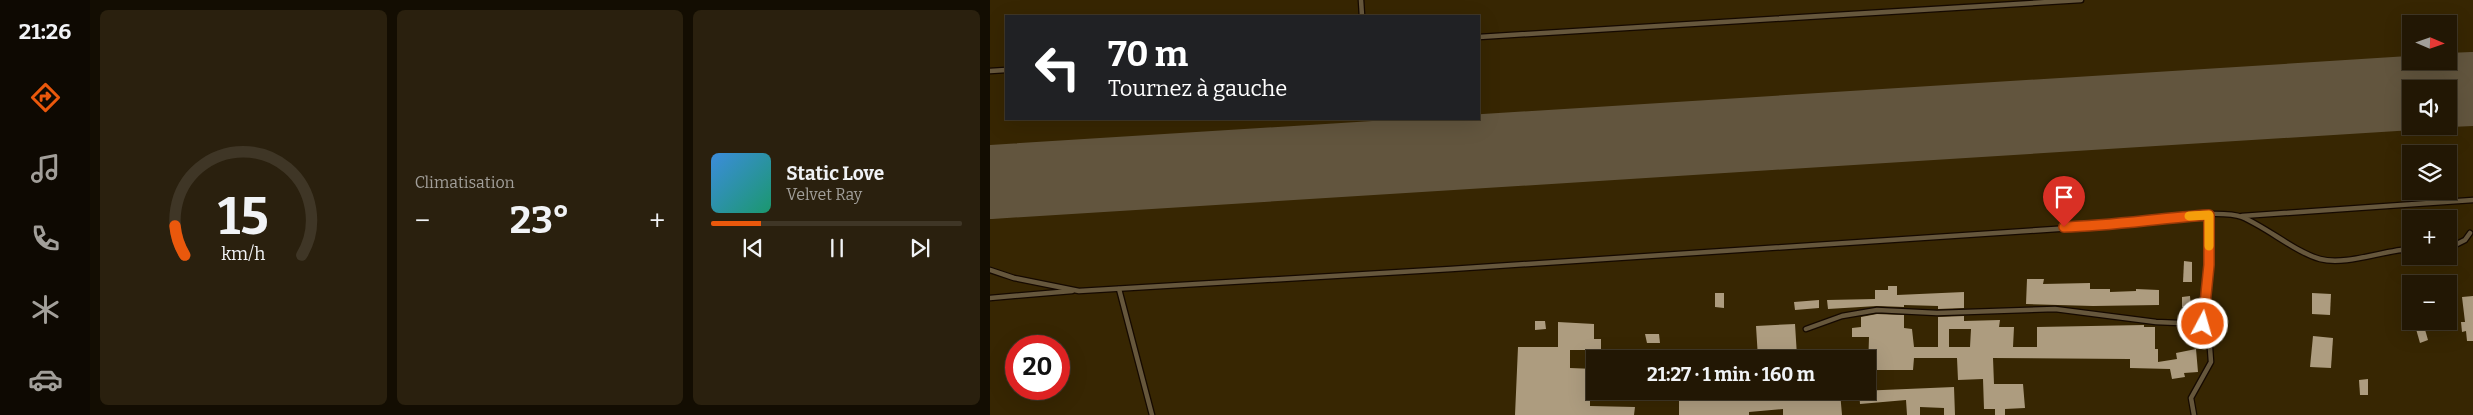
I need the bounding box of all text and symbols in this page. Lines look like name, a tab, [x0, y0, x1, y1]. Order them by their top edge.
north arrow	[2402, 15, 2458, 70]
map controls	[2402, 15, 2457, 330]
text: 21:26	[19, 18, 71, 45]
text: 70 m	[1108, 33, 1188, 75]
icon: left	[1025, 35, 1090, 100]
text: Tournez à gauche	[1108, 75, 1287, 102]
icon: directions	[28, 80, 63, 115]
button: sound	[2402, 80, 2457, 135]
button: layers	[2402, 145, 2457, 200]
icon: music	[28, 151, 63, 186]
text: Static Love	[786, 162, 884, 185]
text: Climatisation	[415, 173, 515, 192]
pin	[2043, 176, 2085, 227]
icon: arrive	[2050, 183, 2078, 211]
text: 15	[218, 185, 269, 248]
text: Velvet Ray	[786, 185, 862, 204]
text: 23°	[510, 197, 570, 243]
text: −	[415, 204, 430, 237]
text: +	[649, 204, 665, 237]
button: +	[2402, 210, 2457, 265]
icon: phone	[28, 221, 63, 256]
icon: previous	[739, 234, 767, 262]
icon: pause	[823, 234, 851, 262]
icon: next	[906, 234, 934, 262]
text: km/h	[221, 243, 265, 265]
button: −	[2402, 275, 2457, 330]
icon: climate	[28, 292, 63, 327]
position arrow	[2176, 297, 2228, 349]
speed limit sign: 20	[1005, 335, 1070, 400]
icon: car	[28, 362, 63, 397]
text: 21:27 · 1 min · 160 m	[1647, 363, 1815, 386]

